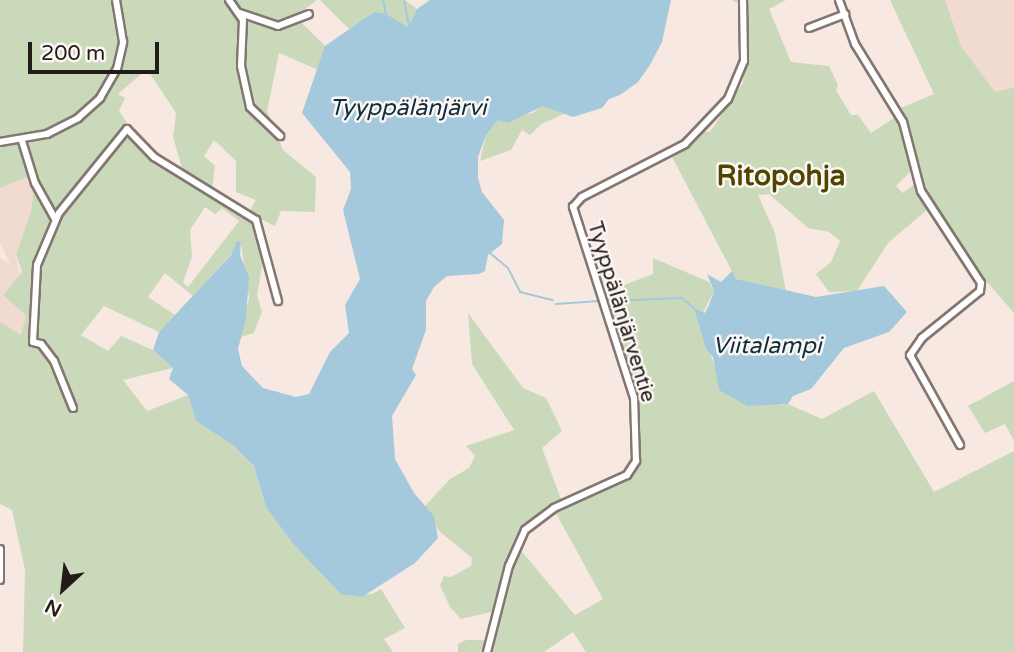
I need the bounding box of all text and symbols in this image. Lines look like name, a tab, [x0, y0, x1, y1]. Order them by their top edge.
scale bar	[32, 28, 163, 72]
text: 200 m	[41, 41, 105, 66]
water label: Tyyppälänjärvi	[329, 94, 487, 122]
district label: Ritopohja	[716, 159, 846, 193]
street label: Tyyppälänjärventie	[582, 219, 660, 405]
water label: Viitalampi	[713, 332, 821, 360]
north arrow	[28, 554, 98, 624]
text: N	[42, 594, 65, 621]

